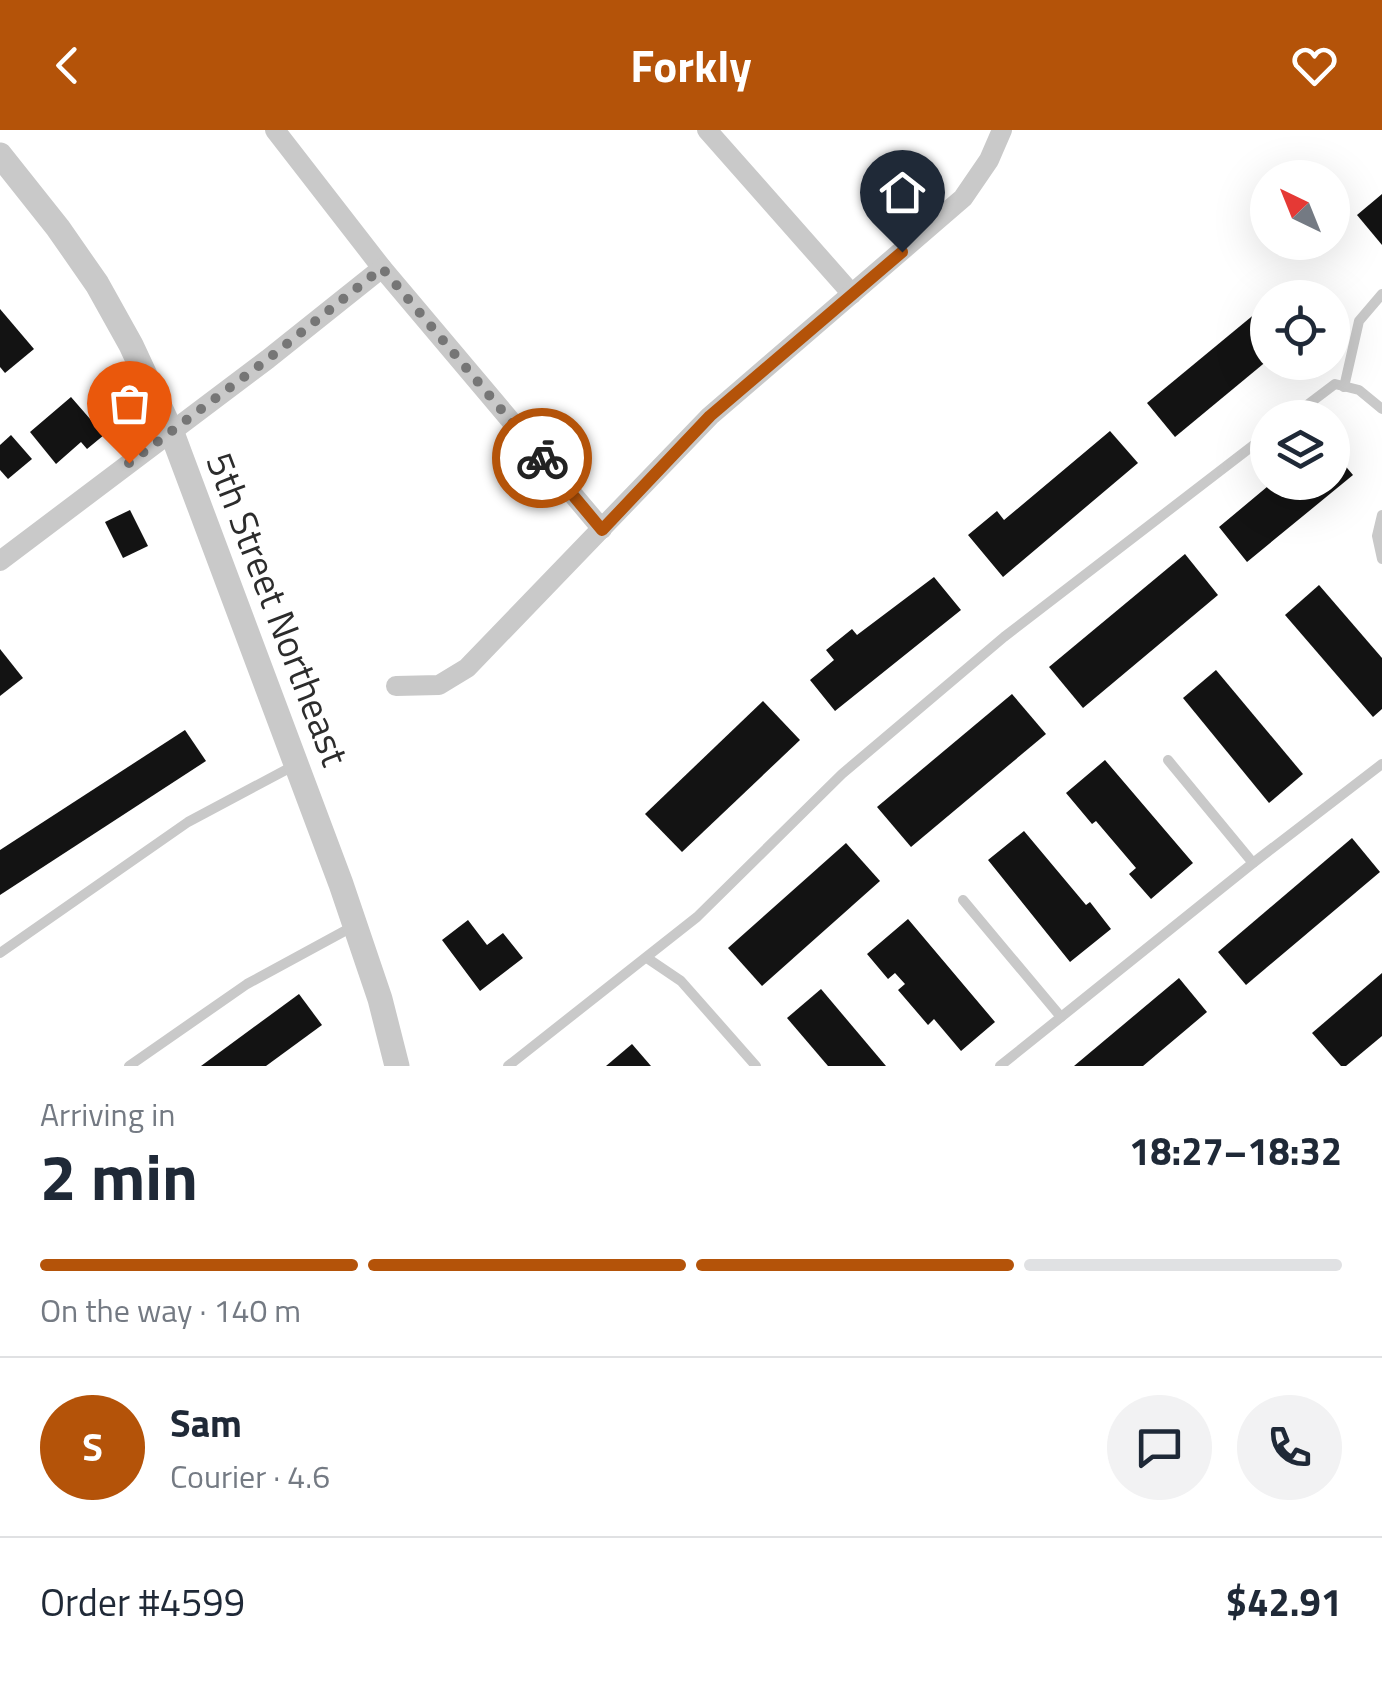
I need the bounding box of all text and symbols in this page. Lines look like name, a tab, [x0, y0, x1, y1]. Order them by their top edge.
text: Forkly	[630, 31, 752, 99]
icon: back	[40, 38, 95, 93]
icon: heart	[1287, 38, 1342, 93]
pin	[860, 150, 945, 253]
north arrow	[1250, 160, 1350, 260]
map controls	[1250, 160, 1350, 500]
icon: home	[875, 165, 930, 220]
button: locate	[1250, 280, 1350, 380]
pin	[87, 361, 172, 464]
icon: bag	[102, 376, 157, 431]
button: layers	[1250, 400, 1350, 500]
courier	[492, 408, 592, 508]
icon: bike	[515, 431, 570, 486]
street label: 5th Street Northeast	[192, 444, 364, 774]
text: Arriving in	[40, 1090, 176, 1138]
text: 18:27–18:32	[1129, 1122, 1342, 1180]
text: 2 min	[40, 1126, 198, 1225]
text: On the way · 140 m	[40, 1286, 301, 1334]
text: Sam	[170, 1394, 242, 1452]
button: chat	[1107, 1395, 1212, 1500]
button: phone	[1237, 1395, 1342, 1500]
text: S	[82, 1418, 103, 1476]
text: Courier · 4.6	[170, 1452, 330, 1500]
text: Order #4599	[40, 1573, 245, 1631]
text: $42.91	[1226, 1573, 1342, 1631]

